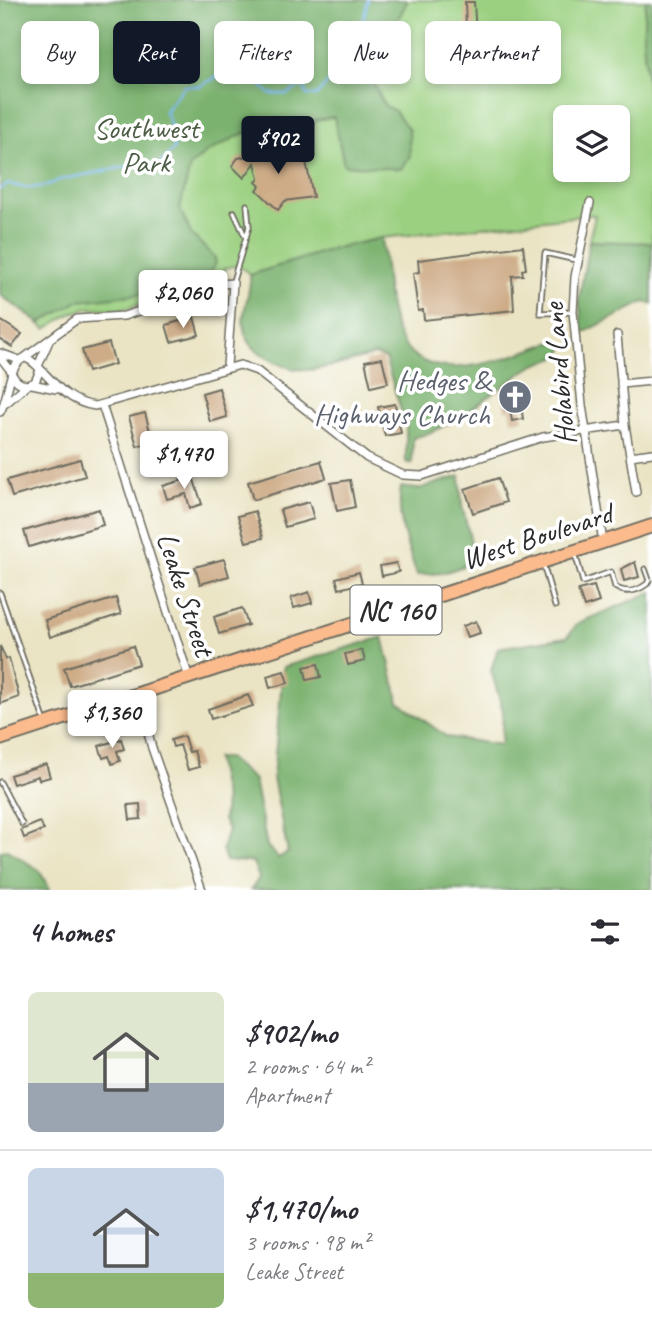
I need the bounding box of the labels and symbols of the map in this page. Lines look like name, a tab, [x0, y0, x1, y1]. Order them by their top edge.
park label: Southwest Park	[94, 109, 202, 181]
pin: $902	[237, 116, 319, 176]
pin: $2,060	[126, 270, 240, 330]
street label: Holabird Lane	[534, 299, 584, 447]
place label: Hedges & Highways Church	[314, 361, 493, 433]
church icon: Hedges & Highways Church	[496, 378, 534, 416]
pin: $1,470	[127, 432, 241, 491]
street label: West Boulevard	[457, 493, 621, 578]
street label: Leake Street	[148, 528, 225, 663]
road number: NC 160	[350, 586, 442, 634]
pin: $1,360	[55, 690, 169, 750]

